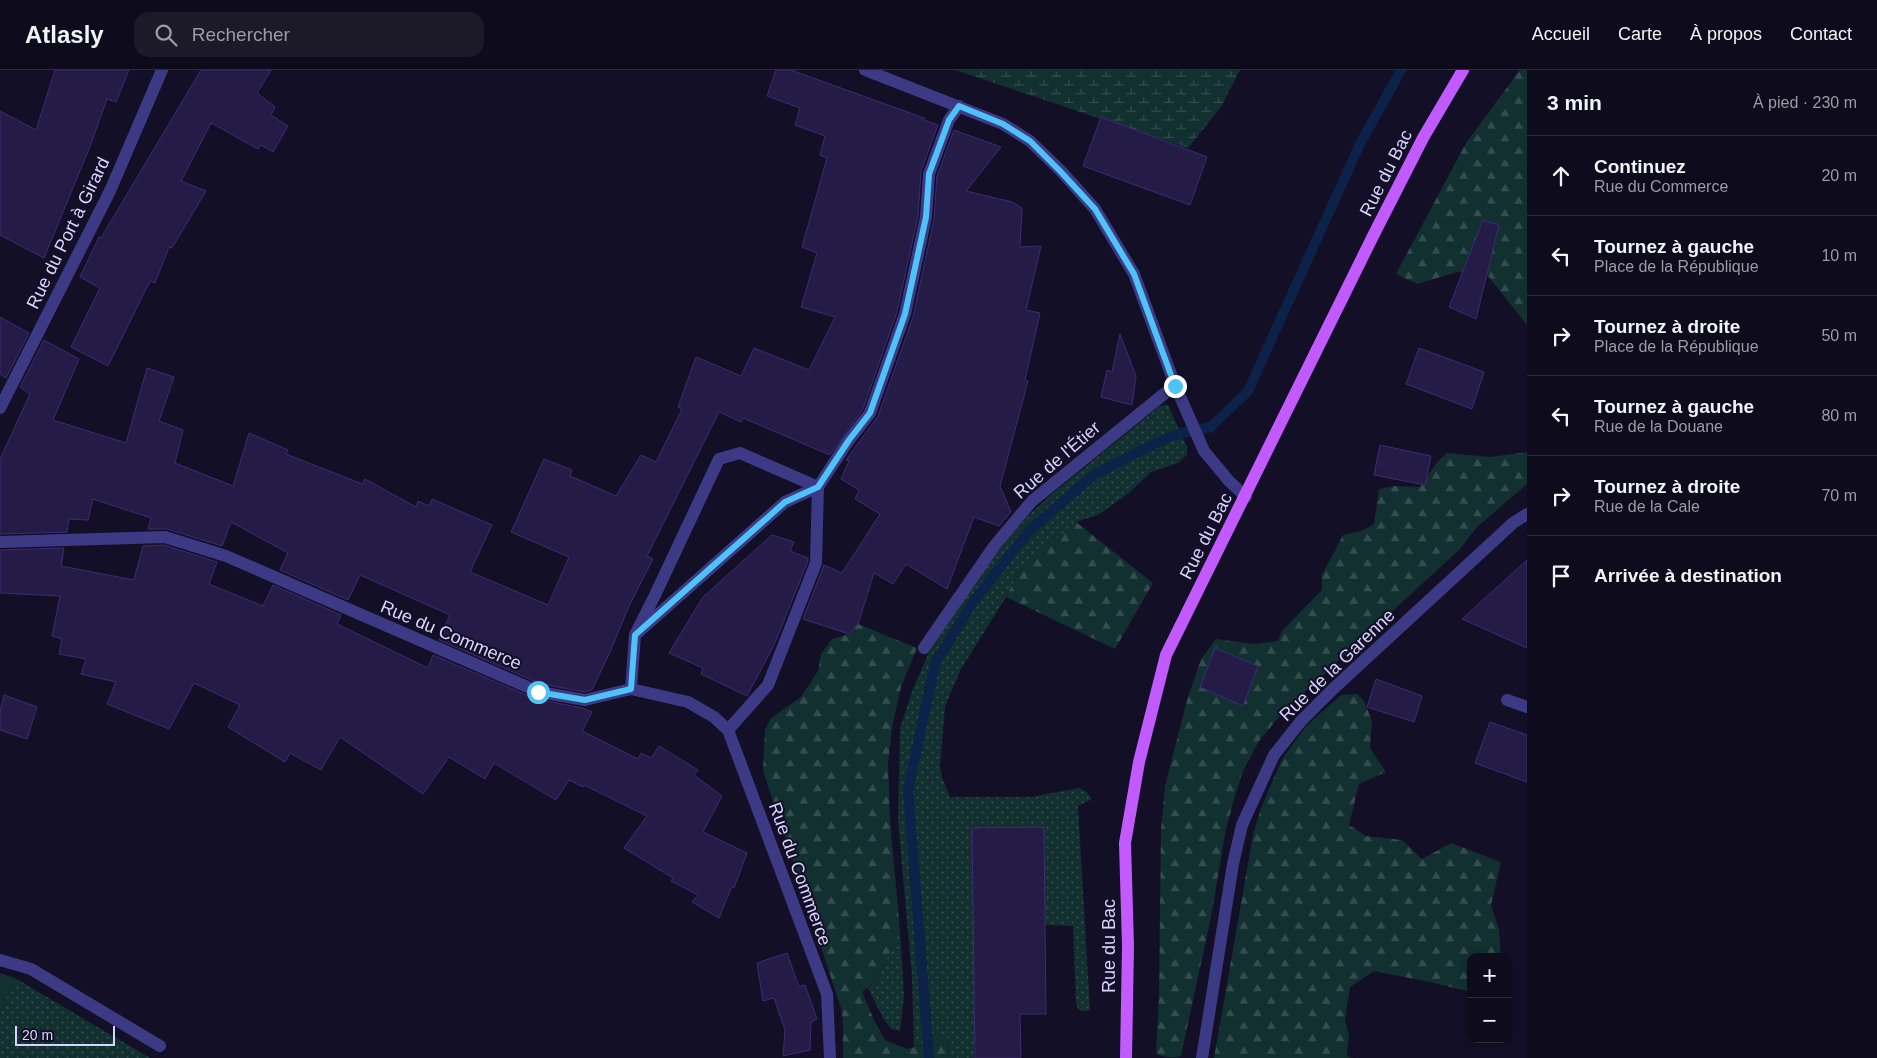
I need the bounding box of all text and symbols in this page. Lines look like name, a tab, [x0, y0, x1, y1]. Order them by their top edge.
search box	[134, 12, 484, 57]
text: Atlasly	[25, 21, 104, 48]
icon: search	[152, 21, 180, 49]
text: Rechercher	[192, 24, 290, 45]
text: Accueil	[1532, 24, 1590, 44]
text: Carte	[1618, 24, 1662, 44]
text: À propos	[1690, 24, 1762, 44]
text: Contact	[1790, 24, 1852, 44]
text: 3 min	[1547, 91, 1602, 114]
text: À pied · 230 m	[1753, 94, 1857, 111]
street label: Rue du Bac	[1356, 127, 1416, 219]
street label: Rue du Port à Girard	[23, 154, 113, 312]
text: Continuez	[1594, 156, 1686, 177]
icon: ahead	[1547, 162, 1575, 190]
text: 20 m	[1821, 167, 1857, 184]
text: Rue du Commerce	[1594, 178, 1728, 195]
text: Tournez à gauche	[1594, 236, 1754, 257]
icon: left	[1547, 242, 1575, 270]
text: 10 m	[1821, 247, 1857, 264]
text: Place de la République	[1594, 258, 1759, 275]
text: Tournez à droite	[1594, 316, 1740, 337]
icon: right	[1547, 322, 1575, 350]
text: 50 m	[1821, 327, 1857, 344]
text: Place de la République	[1594, 338, 1759, 355]
route end	[1164, 375, 1187, 398]
text: Tournez à gauche	[1594, 396, 1754, 417]
icon: left	[1547, 402, 1575, 430]
text: 80 m	[1821, 407, 1857, 424]
street label: Rue de l'Étier	[1010, 417, 1104, 503]
text: Rue de la Douane	[1594, 418, 1723, 435]
text: Tournez à droite	[1594, 476, 1740, 497]
icon: right	[1547, 482, 1575, 510]
text: 70 m	[1821, 487, 1857, 504]
street label: Rue du Bac	[1176, 490, 1236, 582]
text: Rue de la Cale	[1594, 498, 1700, 515]
icon: arrive	[1547, 562, 1575, 590]
text: Arrivée à destination	[1594, 565, 1782, 586]
street label: Rue du Commerce	[378, 596, 524, 674]
street label: Rue de la Garenne	[1275, 605, 1399, 725]
route start	[527, 681, 550, 704]
street label: Rue du Commerce	[765, 800, 835, 948]
street label: Rue du Bac	[1099, 899, 1119, 993]
map controls	[1467, 953, 1512, 1043]
button: +	[1467, 953, 1512, 998]
button: −	[1467, 998, 1512, 1043]
scale bar	[15, 1023, 115, 1046]
text: 20 m	[22, 1027, 53, 1043]

